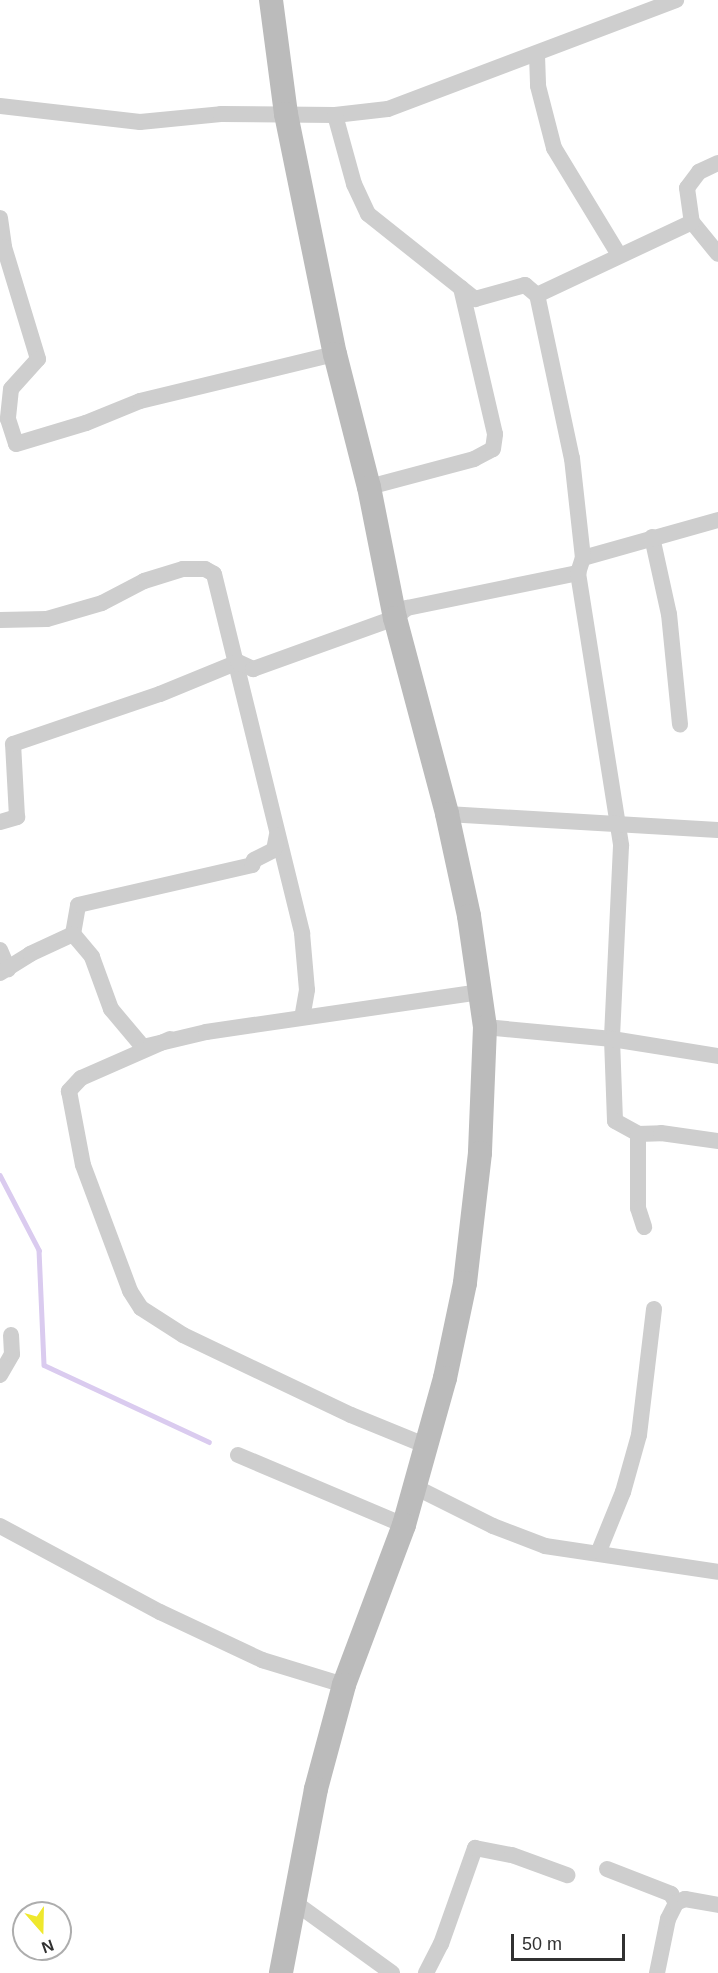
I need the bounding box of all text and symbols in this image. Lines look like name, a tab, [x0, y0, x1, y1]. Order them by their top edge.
north arrow	[12, 1901, 72, 1961]
scale bar	[514, 1922, 628, 1960]
text: 50 m	[522, 1934, 562, 1954]
text: N	[39, 1937, 56, 1956]

